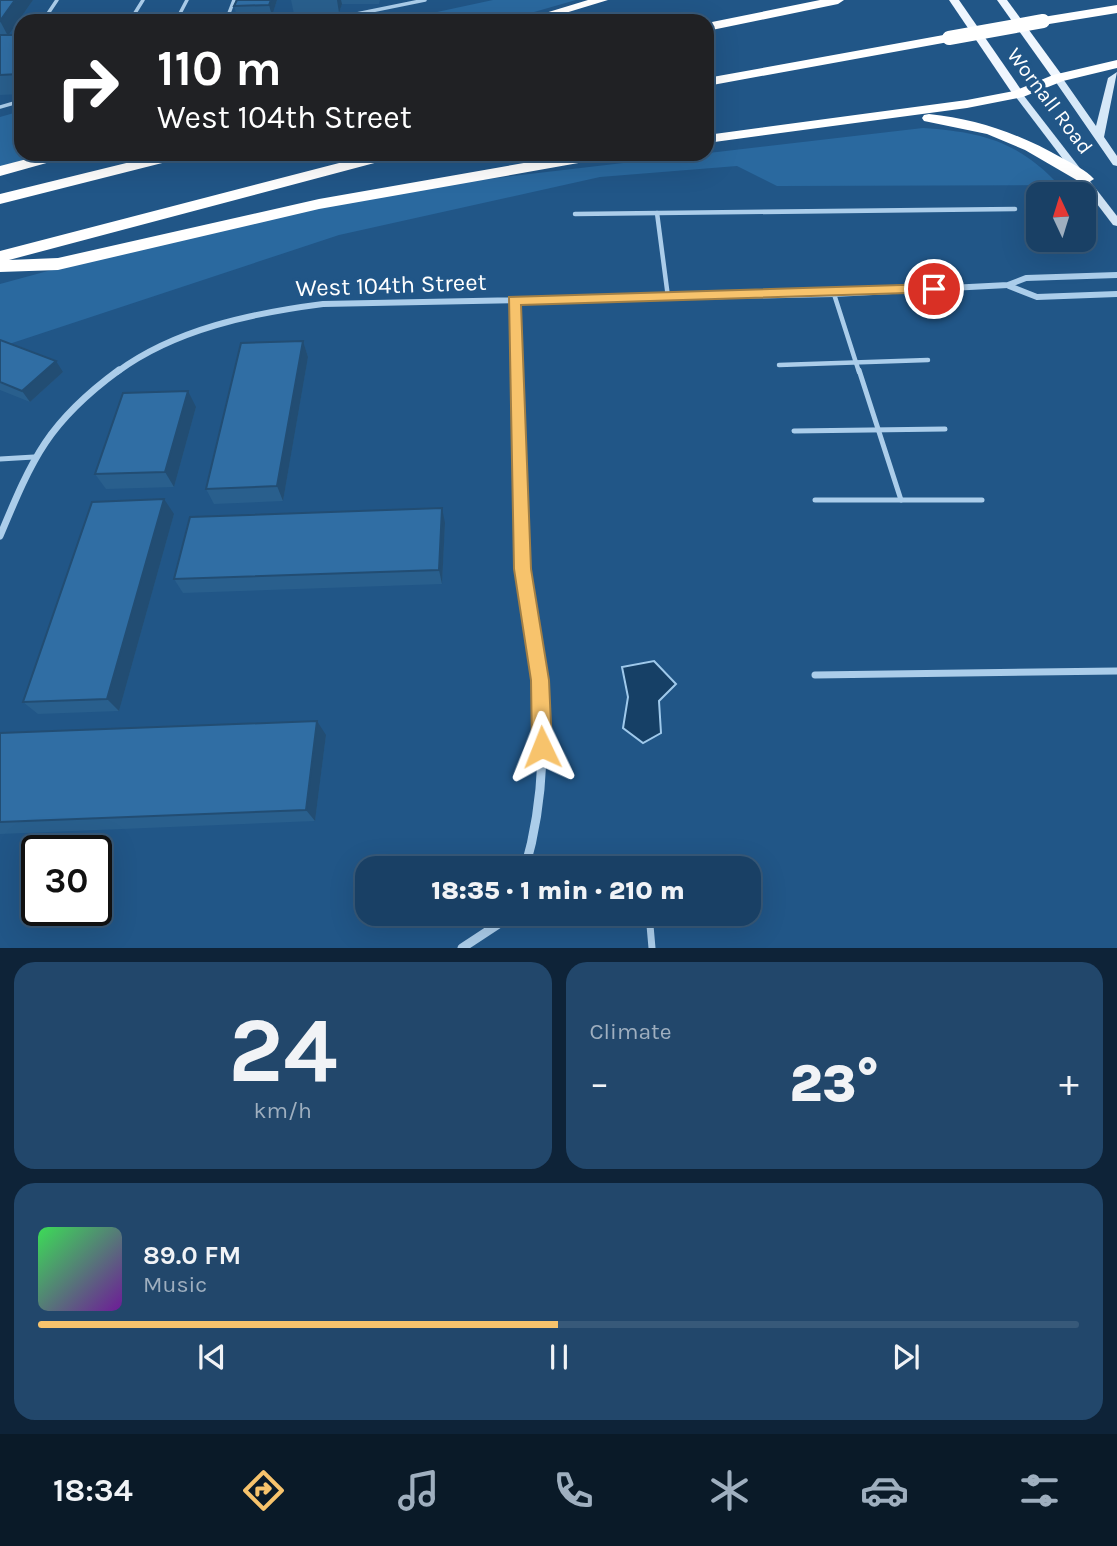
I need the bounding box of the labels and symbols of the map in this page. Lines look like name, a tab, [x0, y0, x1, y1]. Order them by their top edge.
street label: Wornall Road	[1002, 43, 1098, 159]
north arrow	[1026, 182, 1096, 252]
pin	[904, 259, 964, 319]
street label: West 104th Street	[295, 268, 487, 302]
position arrow	[505, 710, 579, 784]
speed limit sign: 30	[21, 835, 112, 926]

